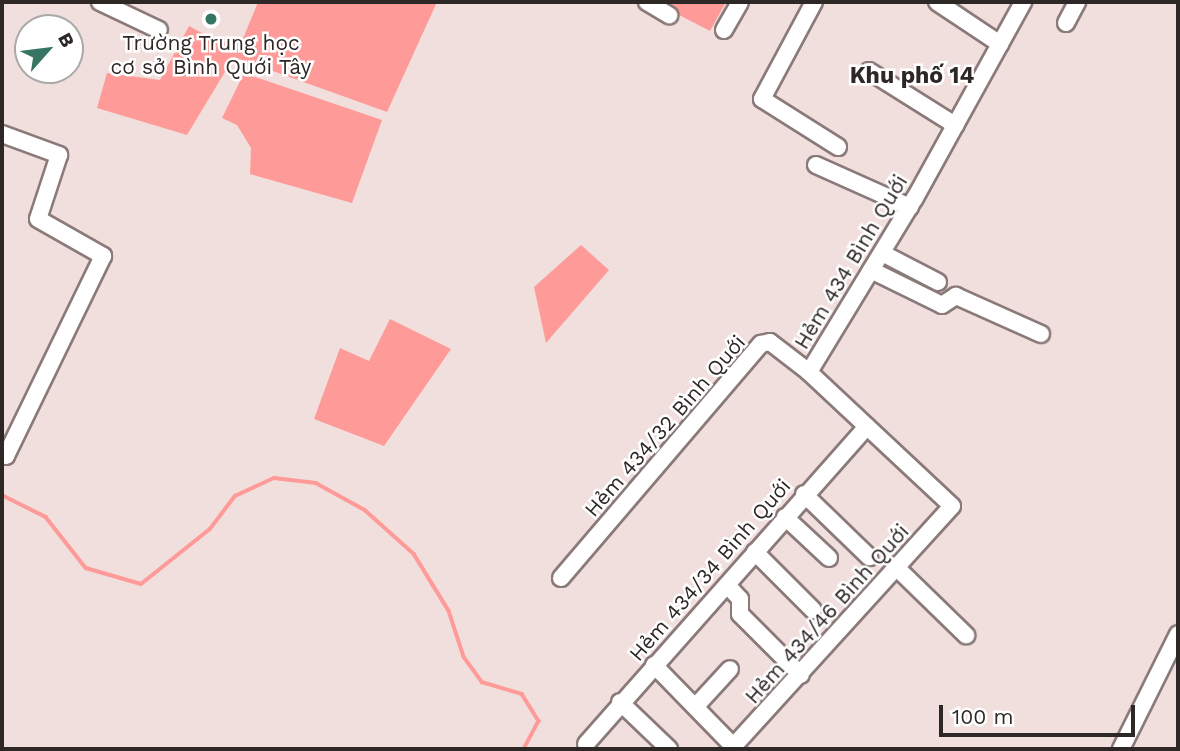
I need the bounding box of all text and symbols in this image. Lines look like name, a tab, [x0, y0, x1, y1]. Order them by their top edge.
marker: Trường Trung học cơ sở Bình Quới Tây	[203, 11, 219, 27]
north arrow	[14, 14, 84, 84]
text: B	[53, 29, 79, 51]
place label: Trường Trung học cơ sở Bình Quới Tây	[110, 30, 312, 80]
district label: Khu phố 14	[850, 62, 974, 90]
street label: Hẻm 434 Bình Quới	[789, 170, 913, 354]
street label: Hẻm 434/32 Bình Quới	[579, 330, 751, 522]
street label: Hẻm 434/34 Bình Quới	[624, 474, 796, 666]
street label: Hẻm 434/46 Bình Quới	[740, 519, 914, 709]
scale bar	[942, 692, 1138, 736]
text: 100 m	[952, 704, 1014, 729]

